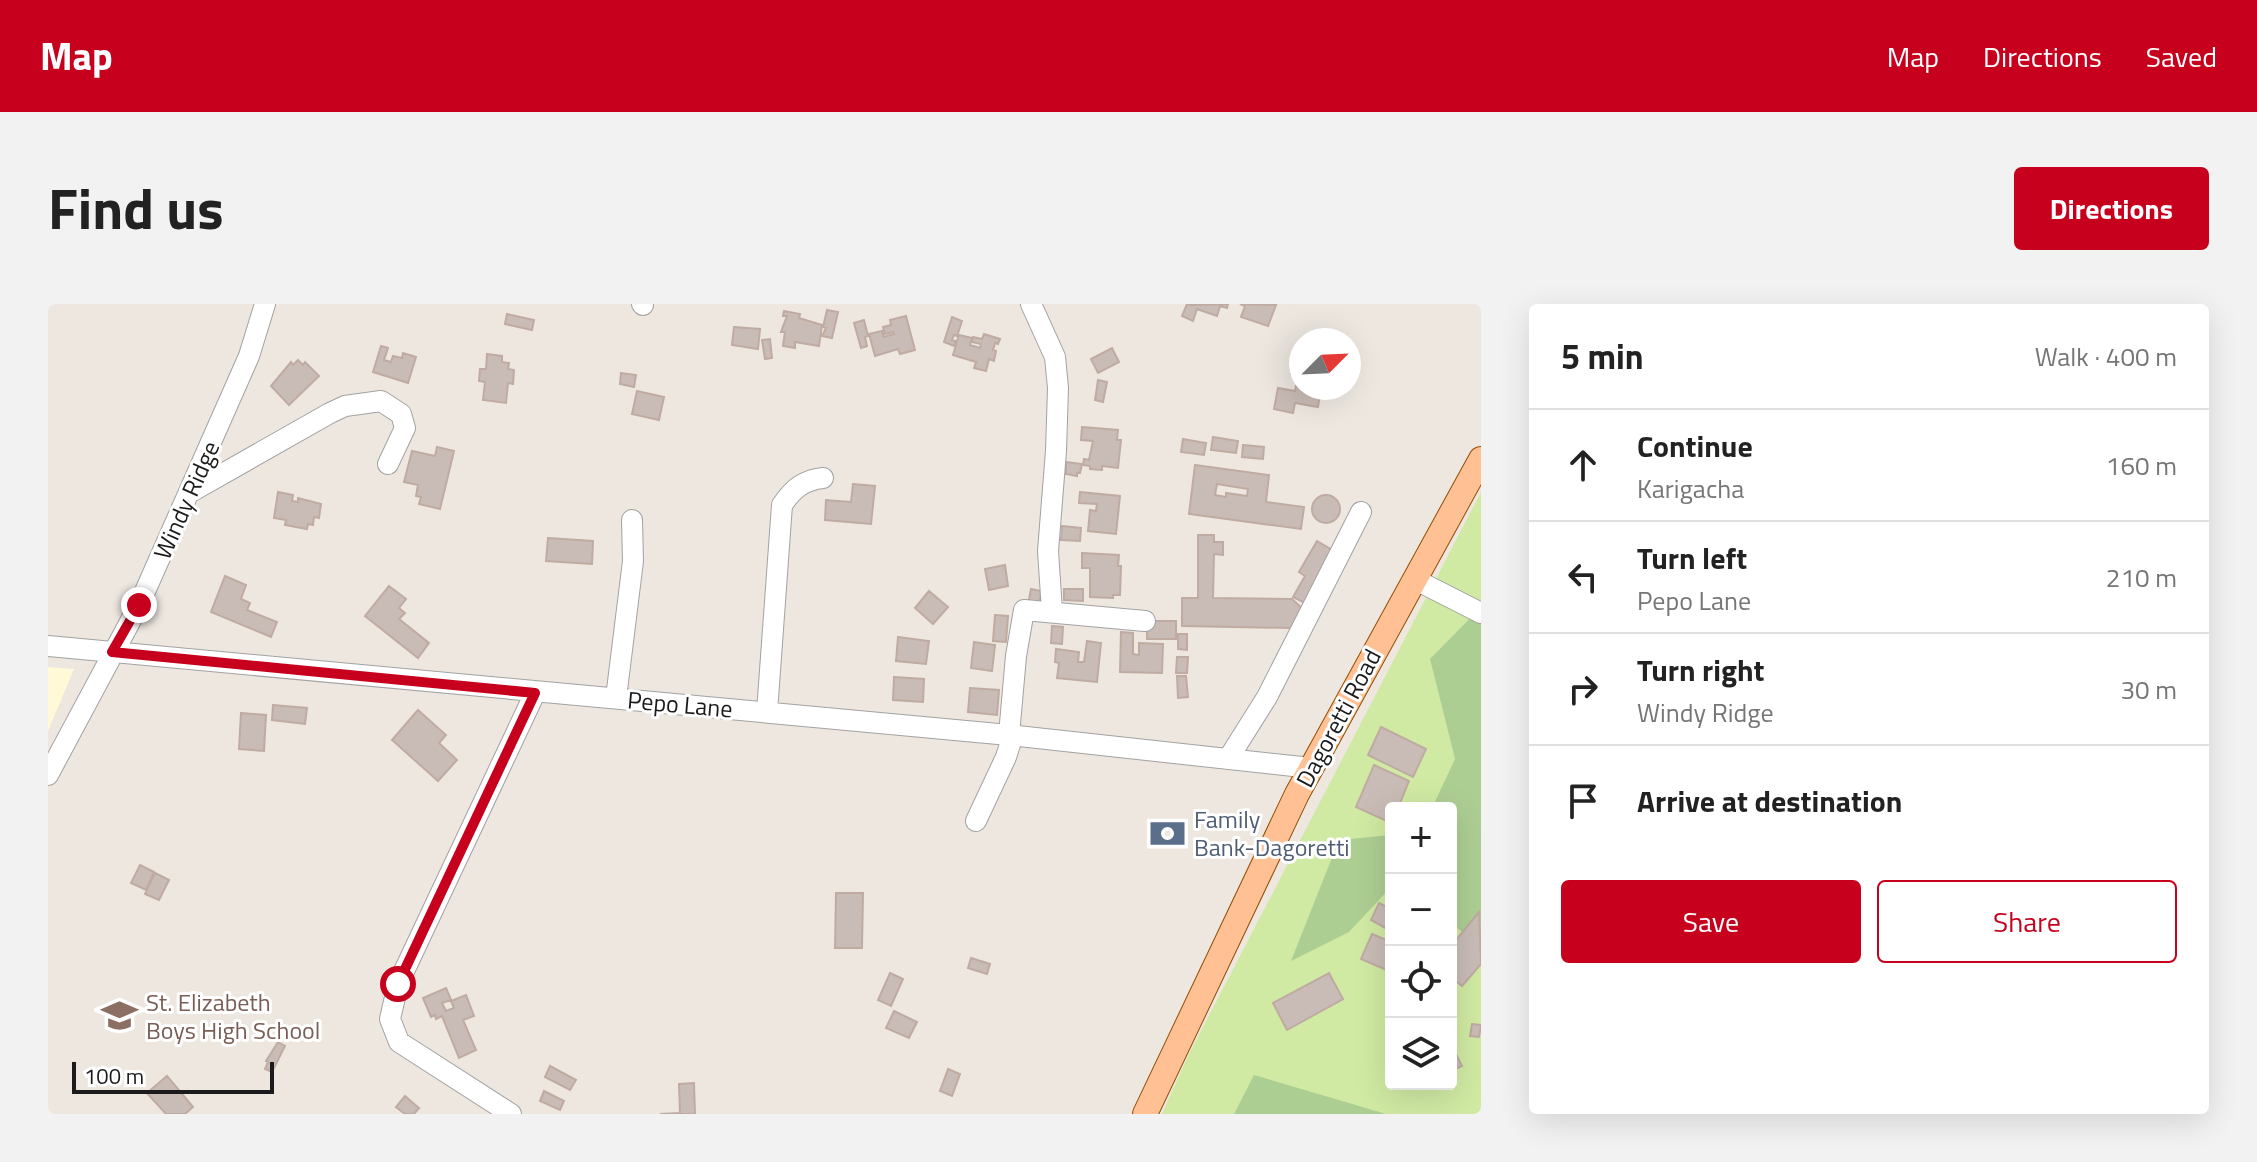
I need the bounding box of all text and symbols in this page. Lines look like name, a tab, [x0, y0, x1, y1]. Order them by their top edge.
text: Map	[40, 27, 113, 85]
text: Map	[1887, 35, 1939, 78]
text: Directions	[1983, 35, 2102, 78]
text: Saved	[2146, 35, 2217, 78]
text: Find us	[48, 166, 224, 251]
button: Directions	[2014, 167, 2209, 250]
north arrow	[1289, 328, 1361, 400]
text: 5 min	[1561, 330, 1644, 382]
text: Walk · 400 m	[2035, 337, 2177, 376]
text: Continue	[1637, 423, 1753, 469]
street label: Windy Ridge	[144, 435, 228, 565]
icon: ahead	[1561, 443, 1605, 487]
text: 160 m	[2106, 446, 2177, 485]
text: Karigacha	[1637, 469, 1744, 508]
text: Turn left	[1637, 535, 1747, 581]
icon: left	[1561, 555, 1605, 599]
text: 210 m	[2106, 558, 2177, 597]
text: Pepo Lane	[1637, 581, 1751, 620]
route end	[121, 587, 157, 623]
street label: Dagoretti Road	[1286, 642, 1390, 794]
text: Turn right	[1637, 647, 1765, 693]
icon: right	[1561, 667, 1605, 711]
text: 30 m	[2120, 670, 2177, 709]
street label: Pepo Lane	[626, 681, 734, 727]
text: Windy Ridge	[1637, 693, 1774, 732]
text: Arrive at destination	[1637, 778, 1902, 824]
icon: arrive	[1561, 779, 1605, 823]
place label: Family Bank-Dagoretti	[1194, 801, 1350, 865]
map controls	[1385, 802, 1457, 1090]
button: +	[1385, 802, 1457, 874]
bank icon: Family Bank-Dagoretti	[1149, 814, 1187, 852]
button: −	[1385, 874, 1457, 946]
button: Save	[1561, 880, 1861, 963]
button: Share	[1877, 880, 2177, 963]
button: locate	[1385, 946, 1457, 1018]
route start	[380, 966, 416, 1002]
place label: St. Elizabeth Boys High School	[146, 984, 320, 1048]
school or university icon: St. Elizabeth Boys High School	[101, 997, 139, 1035]
button: layers	[1385, 1018, 1457, 1090]
scale bar	[72, 1058, 274, 1094]
text: 100 m	[84, 1059, 144, 1093]

